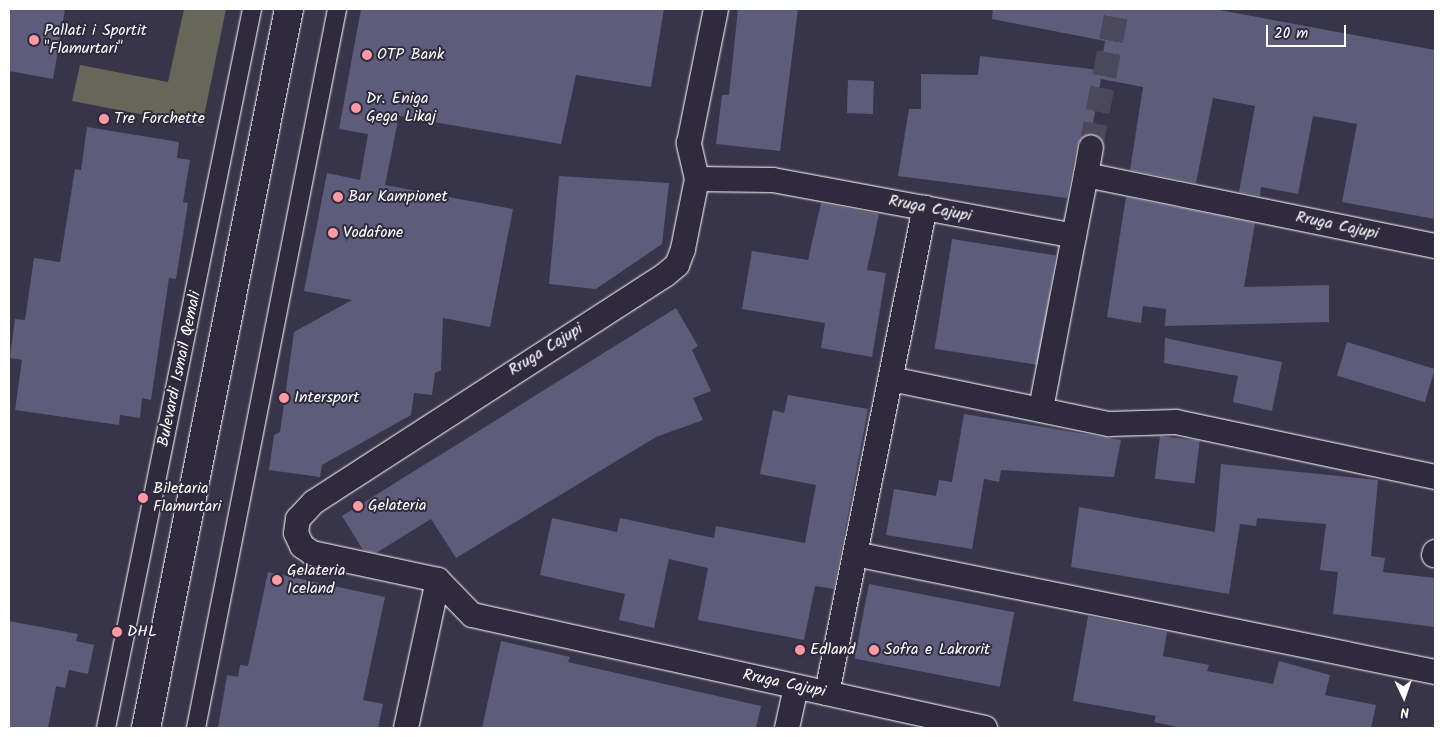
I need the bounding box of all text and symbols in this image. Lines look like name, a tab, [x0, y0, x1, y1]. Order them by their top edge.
scale bar	[1269, 15, 1349, 47]
place label: Pallati i Sportit "Flamurtari"	[44, 21, 147, 59]
text: 20 m	[1274, 22, 1308, 46]
marker: Pallati i Sportit "Flamurtari"	[28, 34, 40, 46]
place label: OTP Bank	[377, 45, 444, 65]
marker: OTP Bank	[361, 49, 373, 61]
place label: Dr. Eniga Gega Likaj	[366, 89, 436, 127]
marker: Dr. Eniga Gega Likaj	[350, 102, 362, 114]
place label: Tre Forchette	[114, 109, 205, 129]
marker: Tre Forchette	[98, 113, 110, 125]
place label: Bar Kampionet	[348, 187, 448, 207]
marker: Bar Kampionet	[332, 191, 344, 203]
street label: Rruga Cajupi	[887, 192, 973, 226]
street label: Rruga Cajupi	[1294, 208, 1380, 244]
place label: Vodafone	[343, 223, 403, 243]
marker: Vodafone	[327, 227, 339, 239]
street label: Bulevardi Ismail Qemali	[154, 290, 206, 448]
street label: Rruga Cajupi	[505, 320, 587, 380]
place label: Intersport	[294, 388, 359, 408]
marker: Intersport	[278, 392, 290, 404]
place label: Biletaria Flamurtari	[153, 479, 221, 517]
marker: Biletaria Flamurtari	[137, 492, 149, 504]
place label: Gelateria	[368, 496, 426, 516]
marker: Gelateria	[352, 500, 364, 512]
place label: Gelateria Iceland	[287, 561, 345, 599]
marker: Gelateria Iceland	[271, 574, 283, 586]
place label: DHL	[127, 622, 157, 642]
marker: DHL	[111, 626, 123, 638]
place label: Edland	[810, 640, 855, 660]
place label: Sofra e Lakrorit	[884, 640, 990, 660]
marker: Edland	[794, 644, 806, 656]
marker: Sofra e Lakrorit	[868, 644, 880, 656]
street label: Rruga Cajupi	[741, 666, 827, 702]
north arrow	[1379, 672, 1429, 722]
text: N	[1400, 701, 1410, 723]

